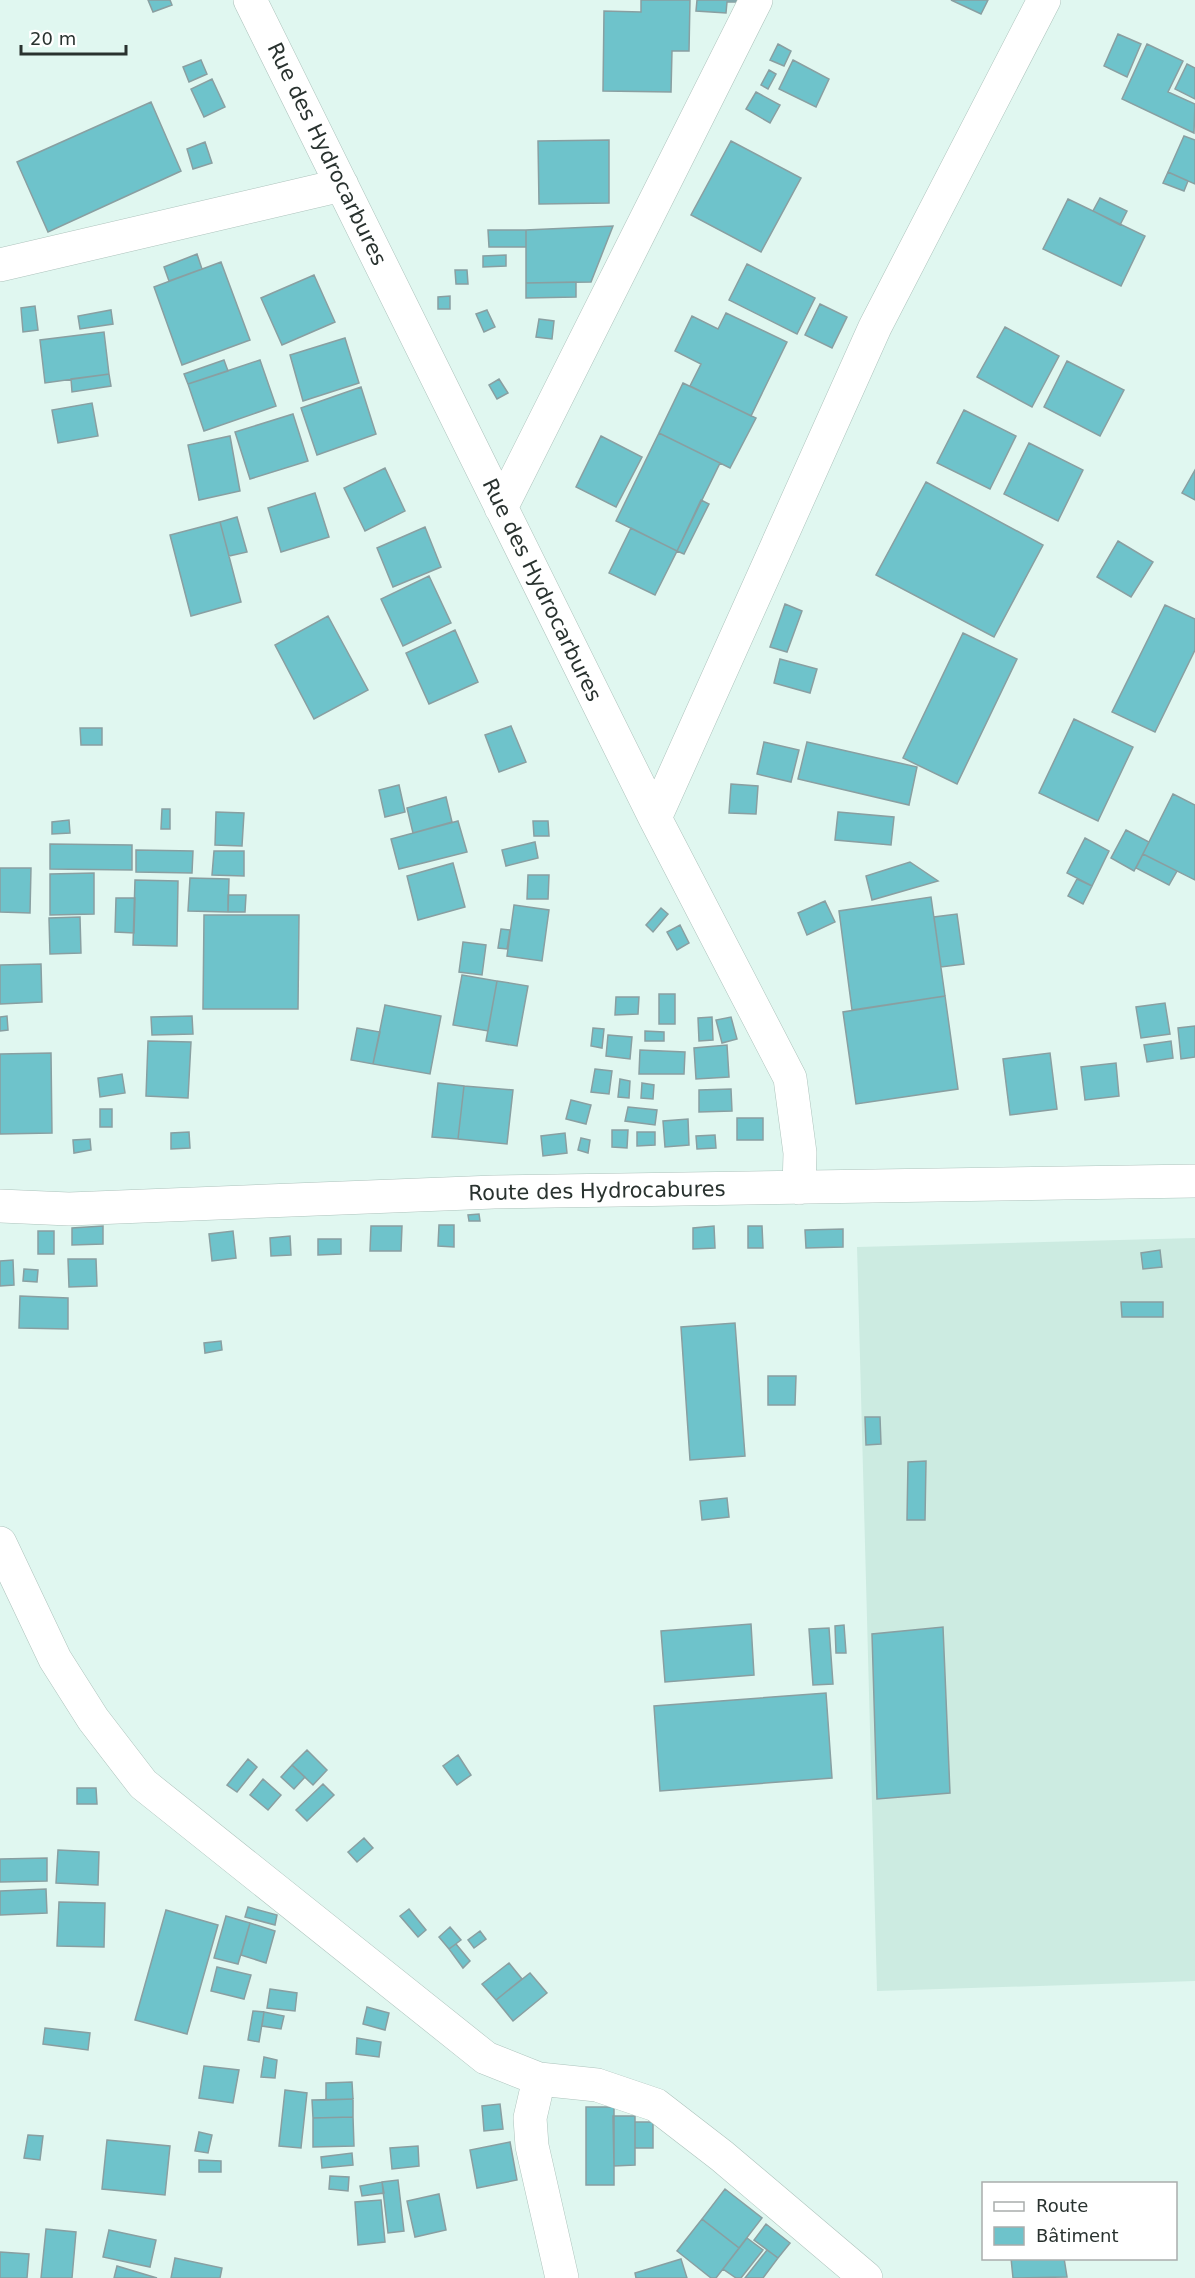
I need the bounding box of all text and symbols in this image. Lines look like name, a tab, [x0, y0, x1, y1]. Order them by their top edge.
scale bar	[21, 18, 126, 56]
text: 20 m	[30, 28, 76, 49]
street label: Rue des Hydrocarbures	[263, 39, 391, 269]
street label: Rue des Hydrocarbures	[478, 475, 606, 705]
street label: Route des Hydrocabures	[468, 1177, 726, 1205]
legend	[982, 2182, 1177, 2260]
text: Route	[1036, 2195, 1088, 2216]
text: Bâtiment	[1036, 2225, 1119, 2246]

